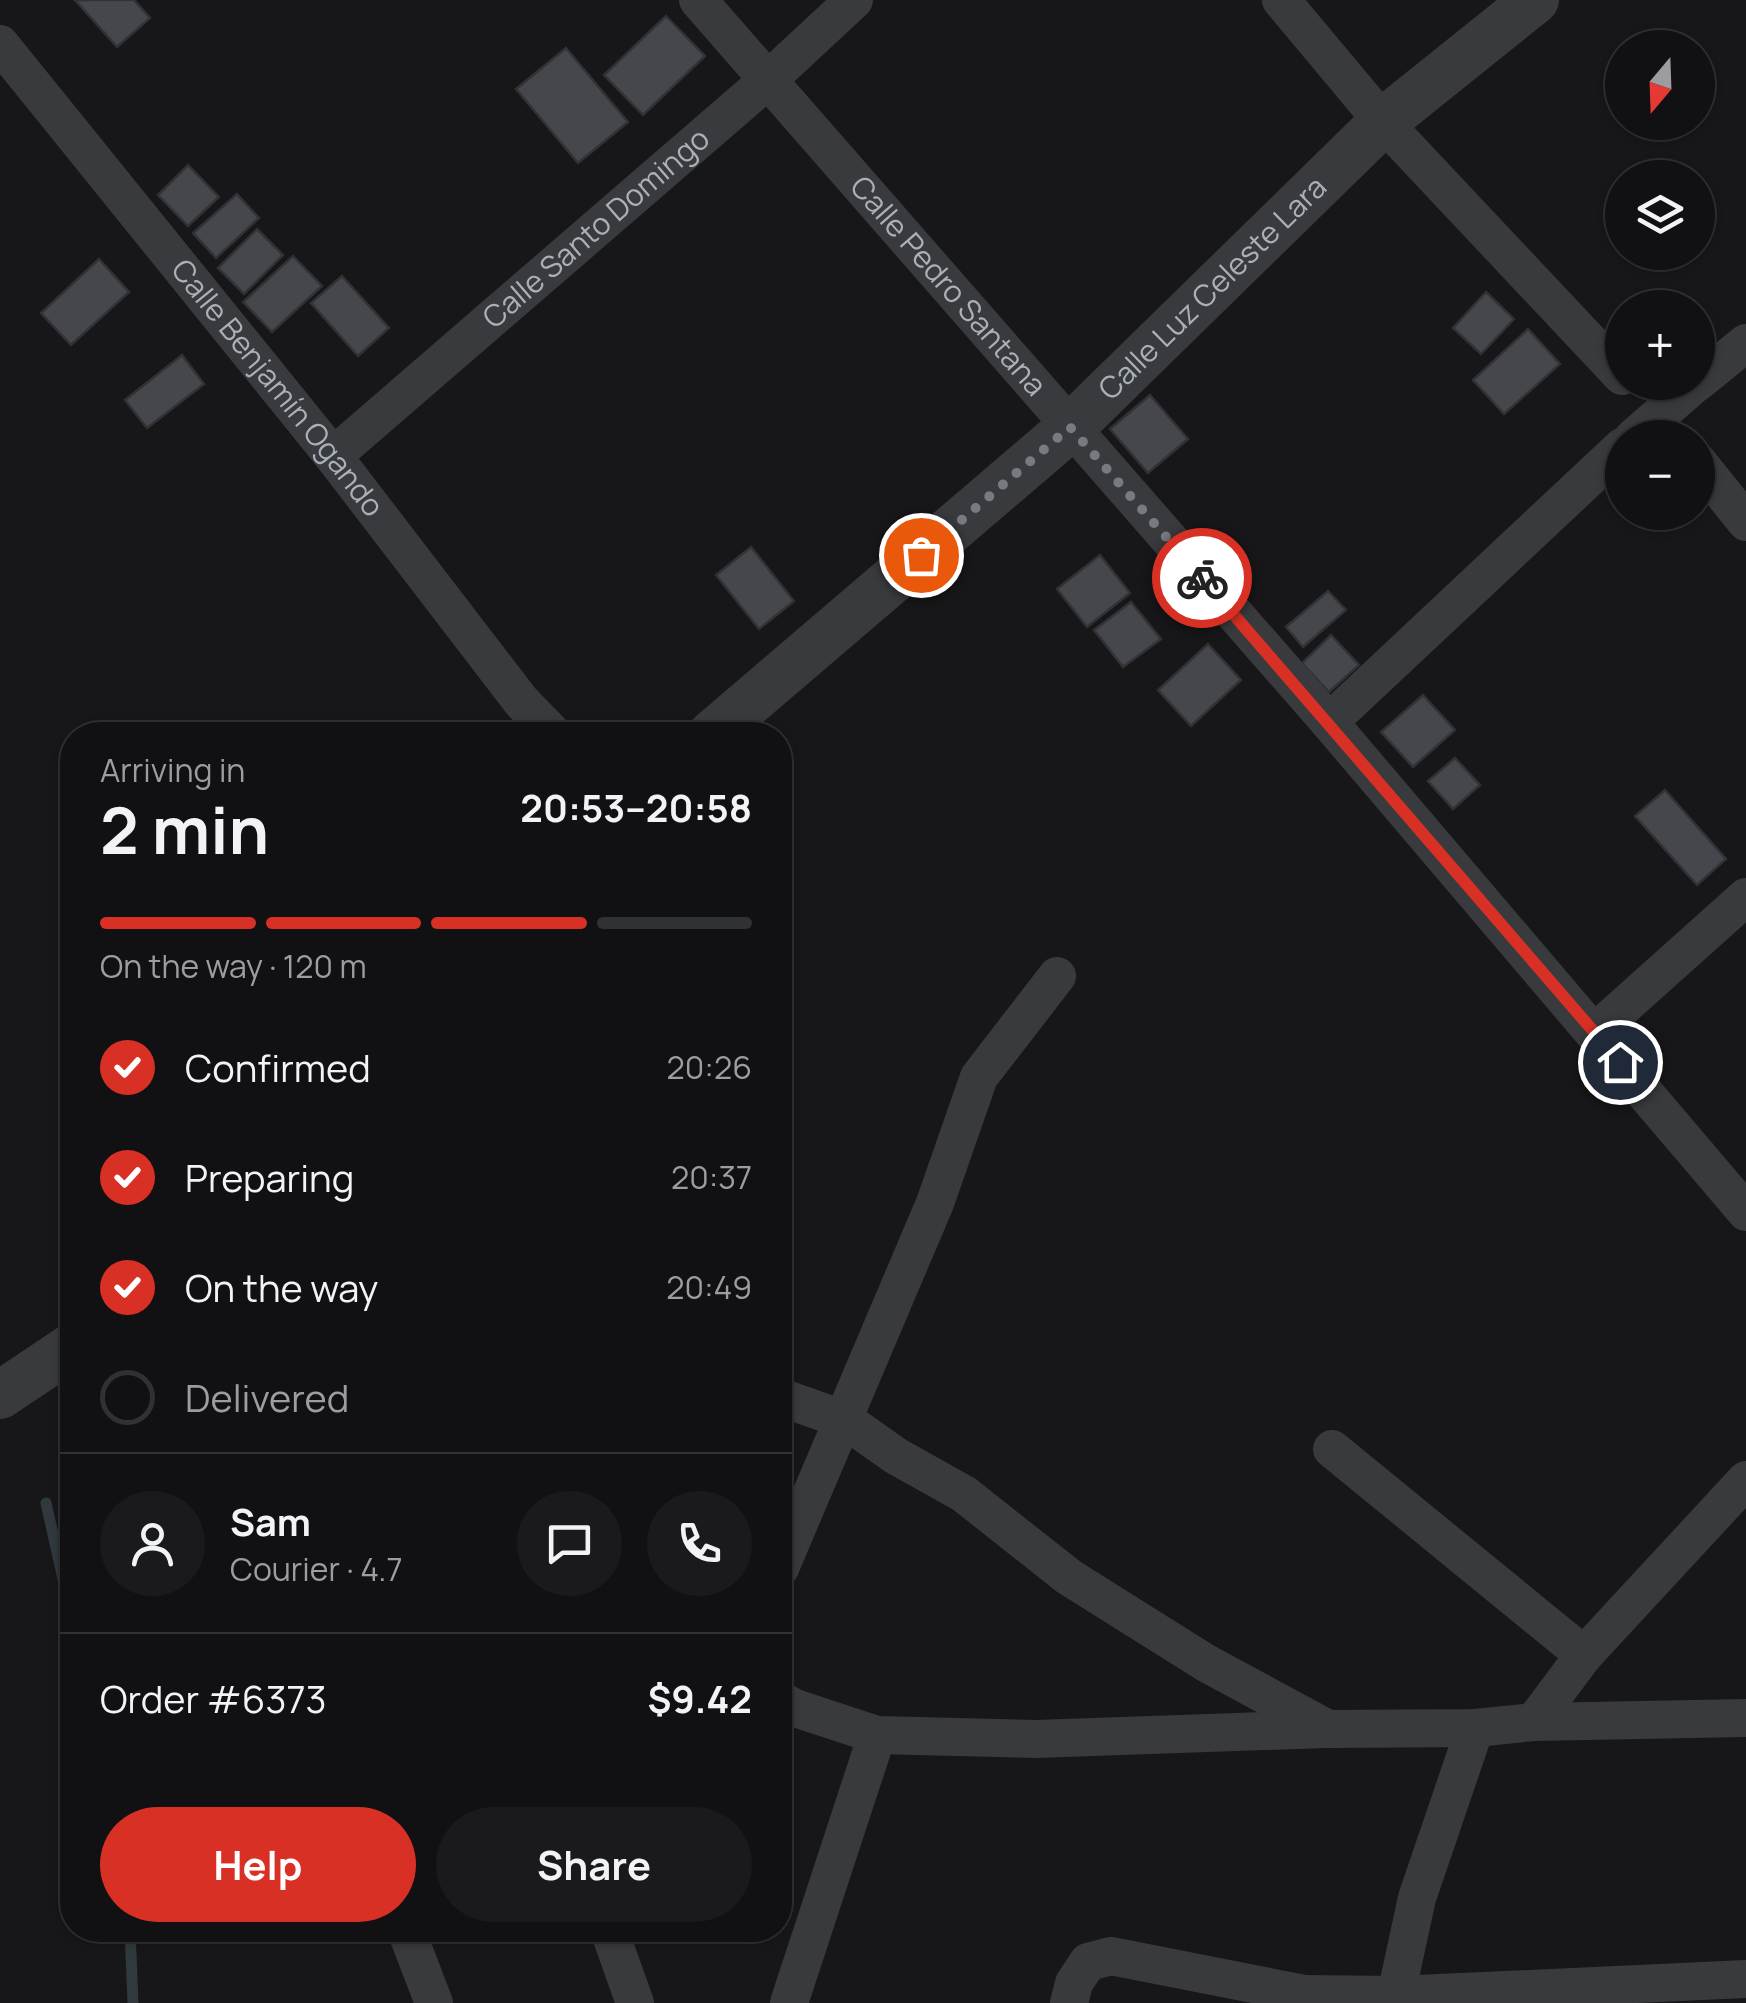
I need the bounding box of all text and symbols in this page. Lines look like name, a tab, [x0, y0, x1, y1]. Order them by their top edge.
north arrow	[1605, 30, 1715, 140]
map controls	[1605, 30, 1715, 530]
street label: Calle Santo Domingo	[473, 118, 717, 337]
button: layers	[1605, 160, 1715, 270]
street label: Calle Pedro Santana	[842, 166, 1057, 404]
street label: Calle Luz Celeste Lara	[1089, 166, 1335, 408]
street label: Calle Benjamín Ogando	[163, 250, 394, 524]
button: +	[1605, 290, 1715, 400]
button: −	[1605, 420, 1715, 530]
pin	[879, 513, 964, 598]
icon: bag	[894, 528, 949, 583]
courier	[1152, 528, 1252, 628]
icon: bike	[1175, 551, 1230, 606]
text: Arriving in	[100, 748, 245, 792]
text: 20:53–20:58	[520, 781, 752, 833]
text: 2 min	[100, 785, 269, 874]
text: On the way · 120 m	[100, 944, 367, 988]
pin	[1578, 1020, 1663, 1105]
icon: home	[1593, 1035, 1648, 1090]
icon: check	[100, 1040, 155, 1095]
text: Confirmed	[185, 1041, 371, 1093]
text: 20:26	[667, 1045, 752, 1089]
icon: check	[100, 1150, 155, 1205]
text: Preparing	[185, 1151, 354, 1203]
text: 20:37	[671, 1155, 752, 1199]
icon: check	[100, 1260, 155, 1315]
text: On the way	[185, 1261, 378, 1313]
text: 20:49	[666, 1265, 752, 1309]
text: Delivered	[185, 1371, 349, 1423]
button: person	[100, 1491, 205, 1596]
button: chat	[517, 1491, 622, 1596]
button: phone	[647, 1491, 752, 1596]
text: Sam	[230, 1495, 311, 1547]
text: Courier · 4.7	[230, 1547, 403, 1591]
text: Order #6373	[100, 1672, 327, 1724]
text: $9.42	[647, 1672, 752, 1724]
button: Help	[100, 1807, 416, 1922]
button: Share	[436, 1807, 752, 1922]

